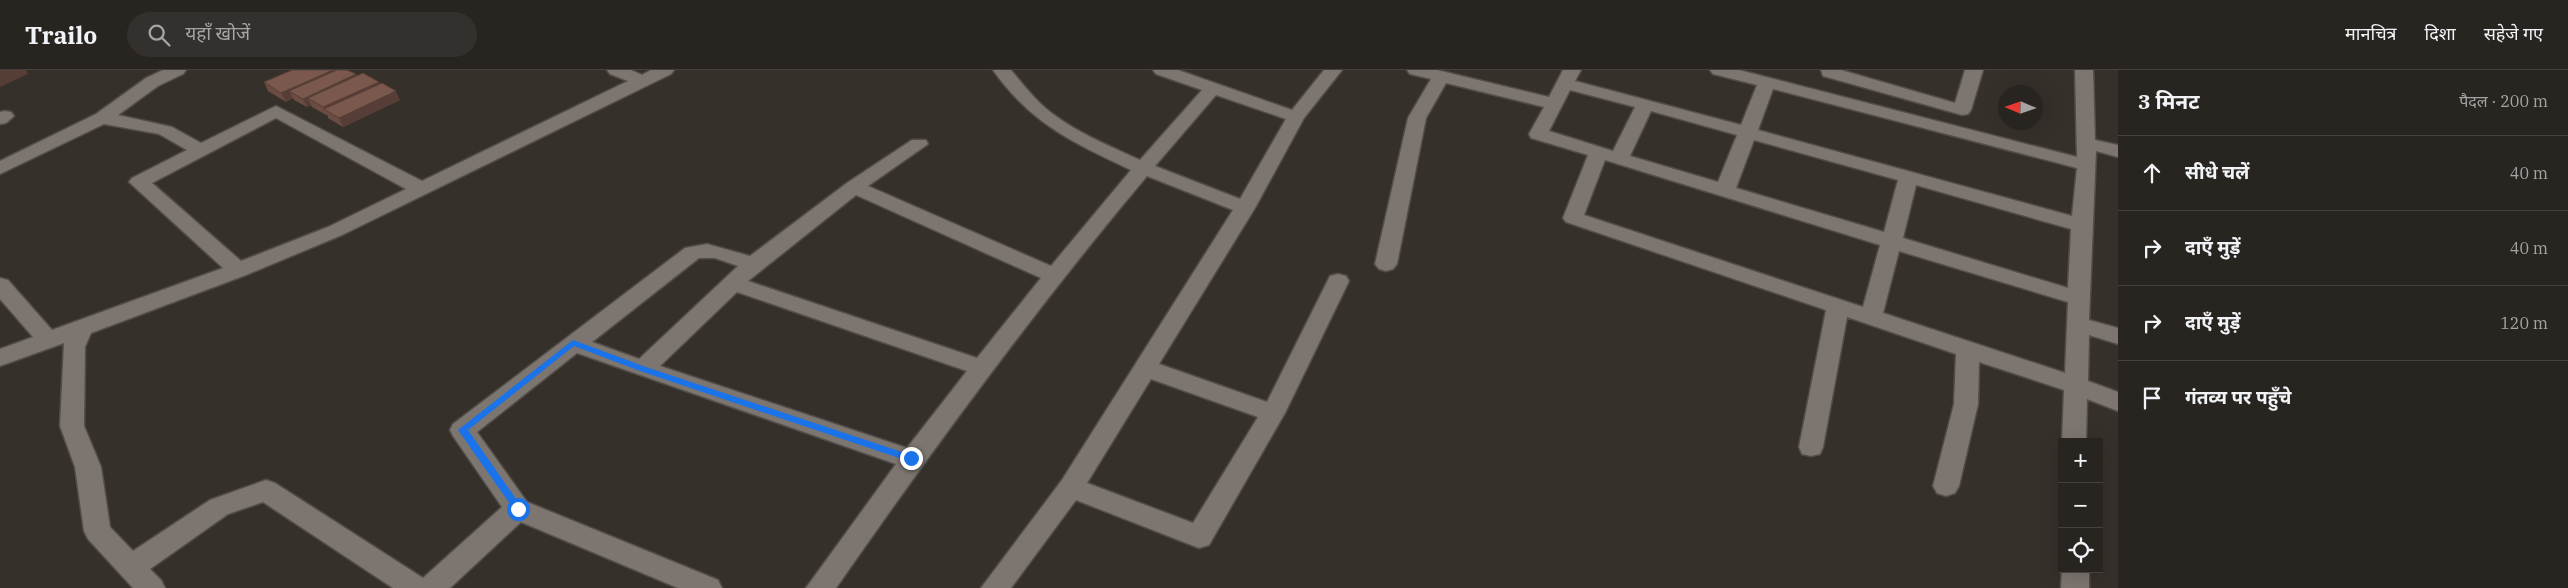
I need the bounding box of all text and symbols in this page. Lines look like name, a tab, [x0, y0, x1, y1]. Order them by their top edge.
search box	[127, 12, 477, 57]
text: Trailo	[25, 19, 97, 51]
icon: search	[145, 21, 173, 49]
text: यहाँ खोजें	[185, 21, 250, 45]
text: मानचित्र	[2345, 22, 2397, 45]
text: दिशा	[2425, 22, 2456, 45]
text: सहेजे गए	[2484, 22, 2543, 45]
north arrow	[1998, 85, 2043, 130]
text: 3 मिनट	[2138, 87, 2200, 115]
text: पैदल · 200 m	[2459, 91, 2548, 111]
icon: ahead	[2138, 159, 2166, 187]
text: सीधे चलें	[2185, 160, 2249, 184]
text: 40 m	[2510, 163, 2548, 183]
icon: right	[2138, 234, 2166, 262]
text: दाएँ मुड़ें	[2185, 235, 2240, 259]
text: 40 m	[2510, 238, 2548, 258]
icon: right	[2138, 309, 2166, 337]
text: दाएँ मुड़ें	[2185, 310, 2240, 334]
text: 120 m	[2500, 313, 2548, 333]
icon: arrive	[2138, 384, 2166, 412]
text: गंतव्य पर पहुँचे	[2185, 385, 2292, 409]
map controls	[2058, 438, 2103, 573]
button: +	[2058, 438, 2103, 483]
route end	[900, 447, 923, 470]
button: −	[2058, 483, 2103, 528]
route start	[507, 498, 530, 521]
button: locate	[2058, 528, 2103, 573]

